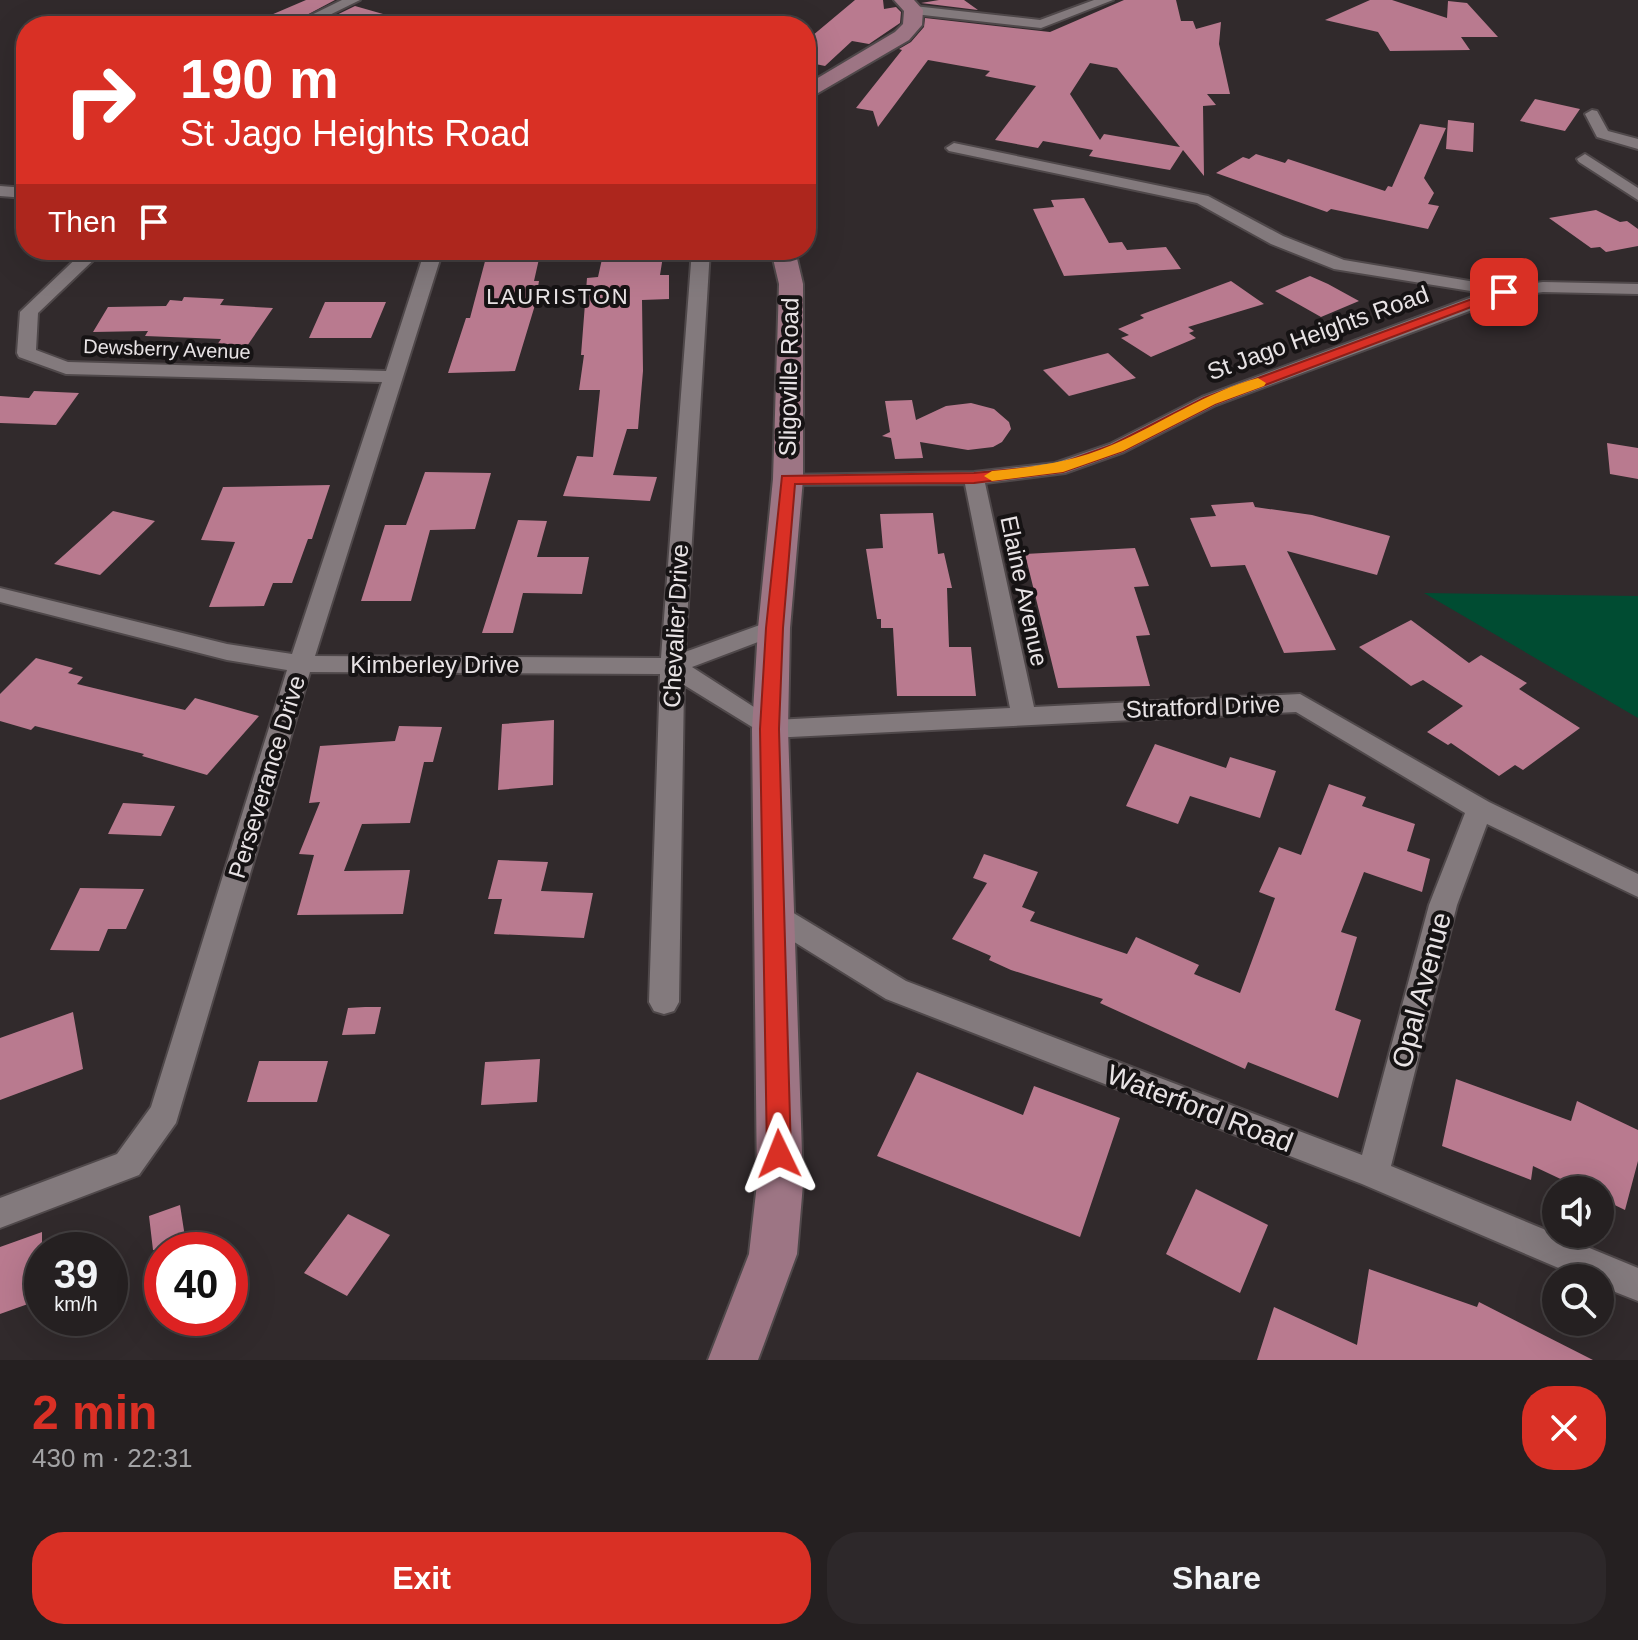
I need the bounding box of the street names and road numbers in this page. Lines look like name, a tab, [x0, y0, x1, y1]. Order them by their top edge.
street label: St Jago Heights Road	[1204, 280, 1432, 385]
street label: Sligoville Road	[774, 297, 803, 457]
street label: Dewsberry Avenue	[83, 335, 251, 363]
street label: Elaine Avenue	[995, 513, 1054, 669]
street label: Chevalier Drive	[658, 543, 693, 709]
street label: Kimberley Drive	[350, 651, 520, 678]
street label: Perseverance Drive	[223, 672, 310, 882]
street label: Stratford Drive	[1125, 690, 1281, 723]
street label: Opal Avenue	[1386, 909, 1457, 1071]
street label: Waterford Road	[1102, 1059, 1297, 1158]

